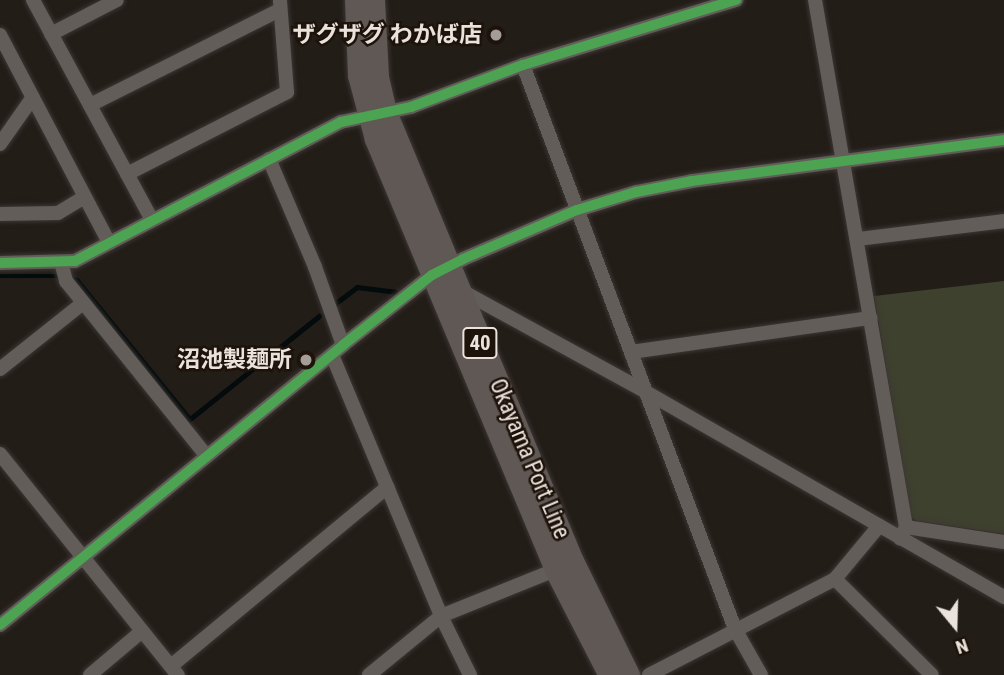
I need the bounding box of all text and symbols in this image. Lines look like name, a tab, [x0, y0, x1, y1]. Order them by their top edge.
place label: ザグザグ わかば店	[293, 21, 482, 49]
marker: ザグザグ わかば店	[488, 27, 504, 43]
road number: 40	[461, 326, 499, 360]
place label: 沼池製麺所	[177, 346, 292, 374]
marker: 沼池製麺所	[298, 352, 314, 368]
street label: Okayama Port Line	[483, 375, 575, 543]
north arrow	[920, 591, 990, 661]
text: N	[953, 634, 971, 659]

